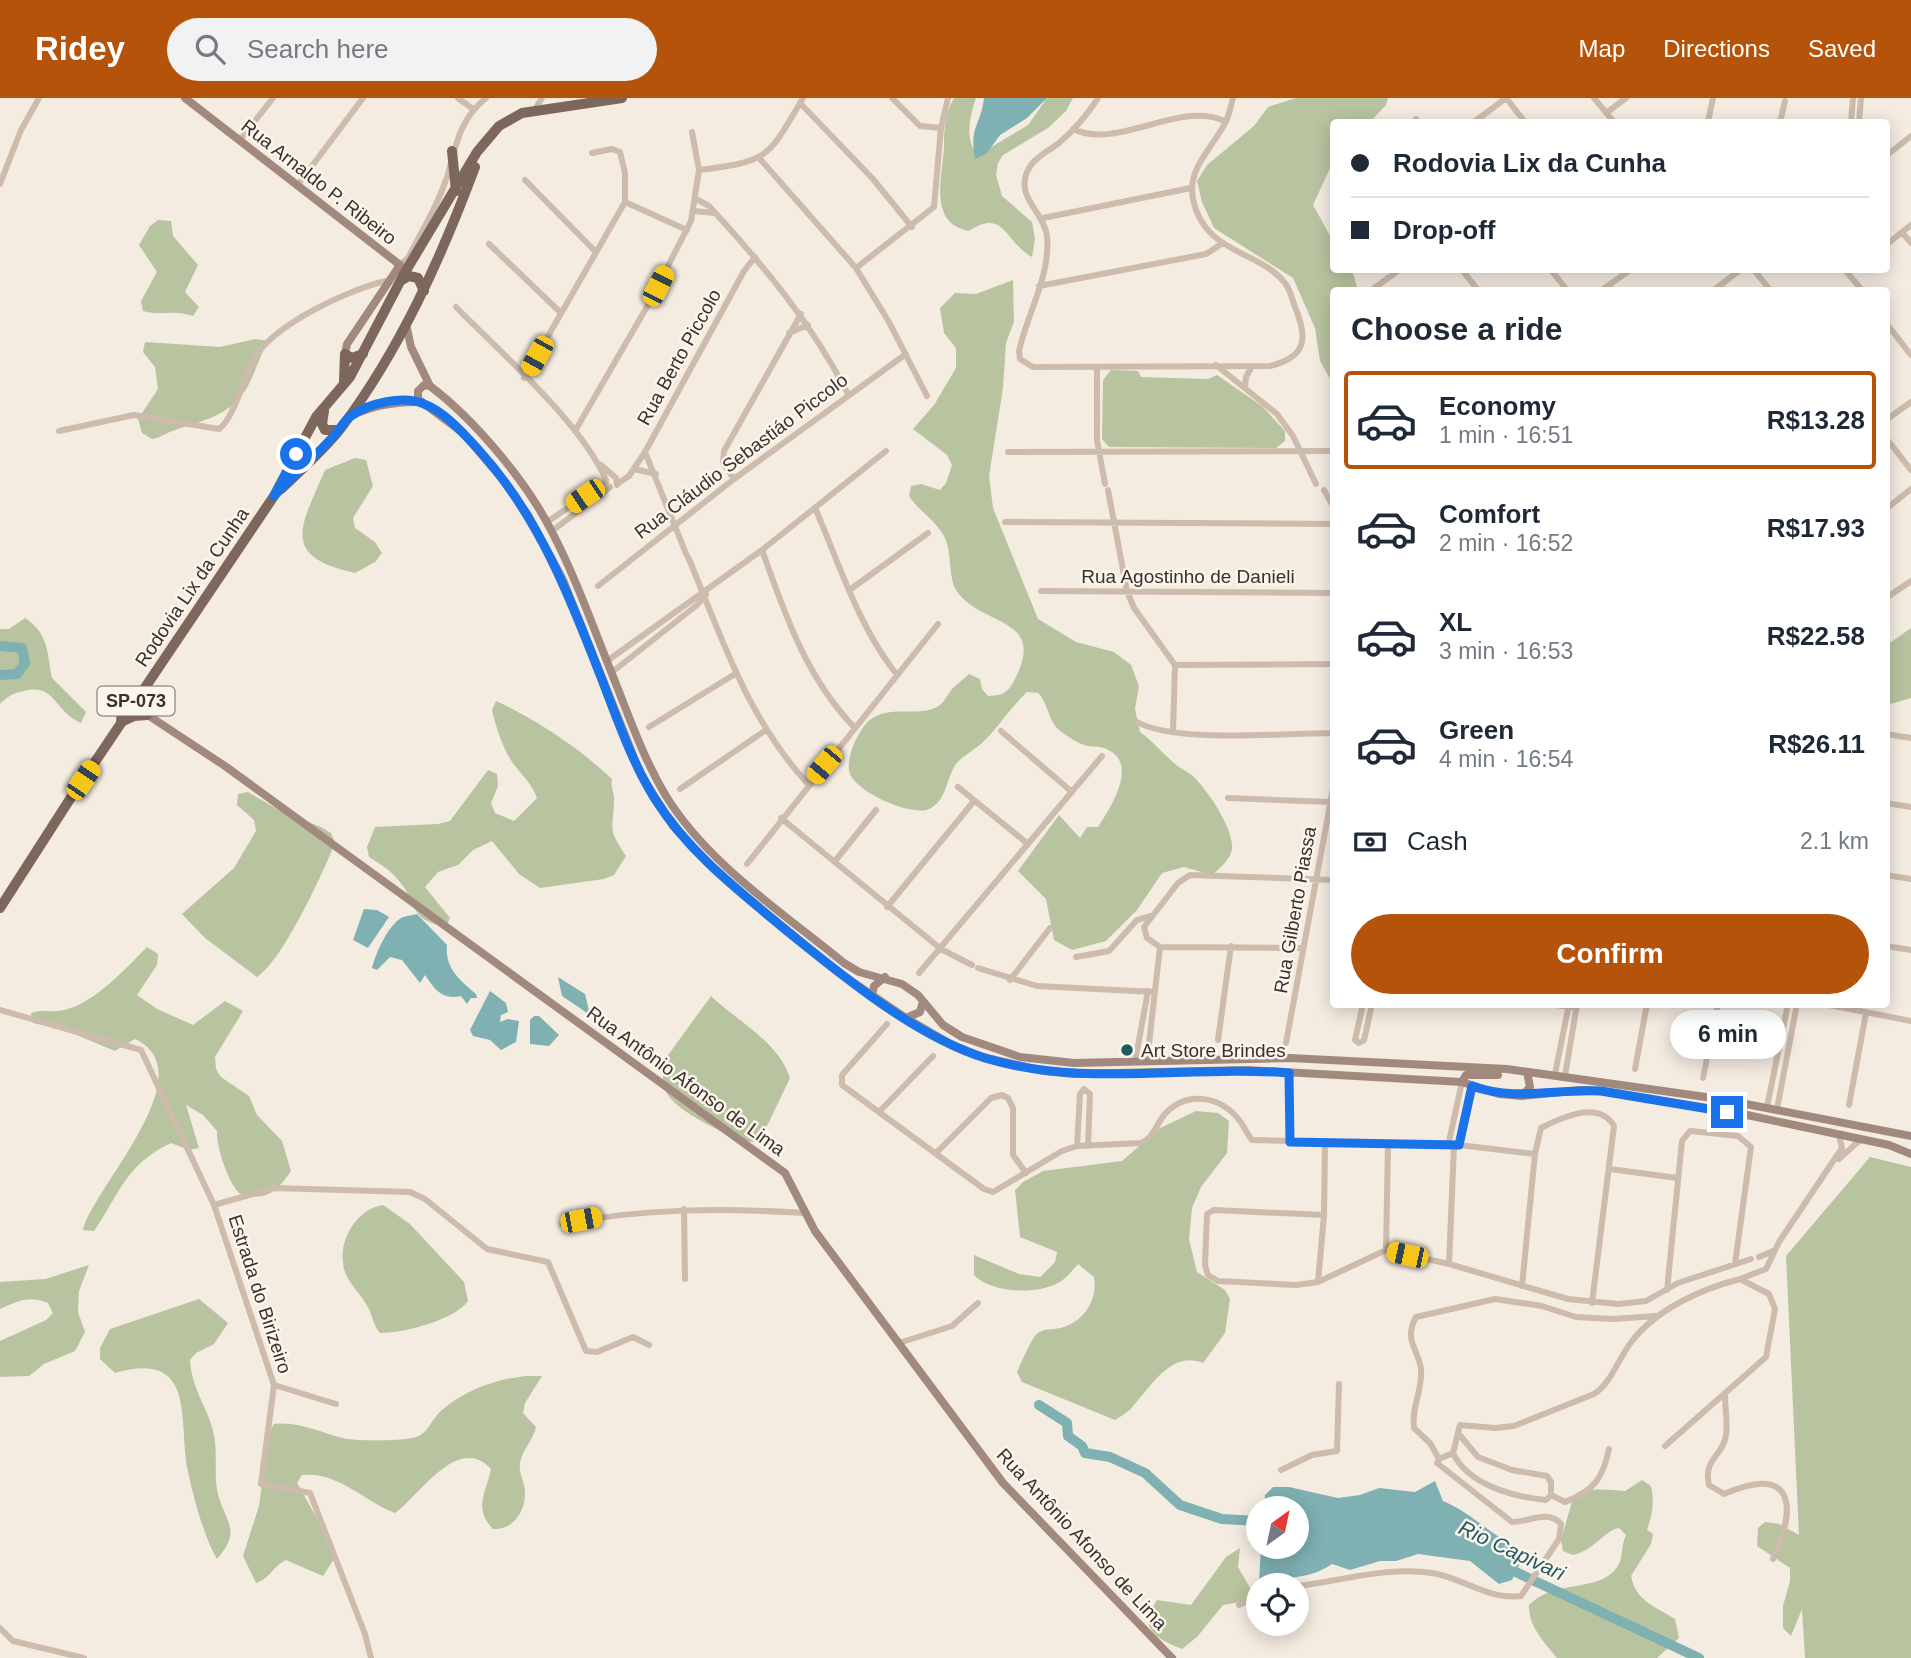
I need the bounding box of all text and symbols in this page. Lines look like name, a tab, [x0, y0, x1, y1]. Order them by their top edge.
search box	[167, 18, 657, 81]
text: Ridey	[35, 30, 125, 67]
icon: search	[191, 30, 229, 68]
text: Search here	[247, 34, 389, 64]
text: Map	[1579, 35, 1625, 62]
text: Directions	[1663, 35, 1770, 62]
text: Saved	[1808, 35, 1876, 62]
street label: Rua Arnaldo P. Ribeiro	[237, 115, 401, 249]
text: Rodovia Lix da Cunha	[1393, 148, 1666, 178]
text: Drop-off	[1393, 215, 1496, 245]
car	[640, 263, 677, 309]
street label: Rua Berto Piccolo	[633, 285, 725, 429]
text: Choose a ride	[1351, 311, 1563, 347]
car	[518, 333, 557, 379]
street label: Rua Cláudio Sebastiáo Piccolo	[631, 369, 851, 543]
icon: car	[1355, 389, 1418, 452]
text: Economy	[1439, 391, 1556, 421]
text: R$13.28	[1767, 405, 1865, 435]
text: 1 min · 16:51	[1439, 422, 1573, 448]
route start	[280, 438, 312, 470]
car	[562, 476, 609, 516]
icon: car	[1355, 497, 1418, 560]
text: Comfort	[1439, 499, 1540, 529]
street label: Rodovia Lix da Cunha	[131, 503, 253, 670]
text: R$17.93	[1767, 513, 1865, 543]
text: 2 min · 16:52	[1439, 530, 1573, 556]
street label: Rua Agostinho de Danieli	[1081, 566, 1295, 587]
icon: car	[1355, 605, 1418, 668]
text: XL	[1439, 607, 1472, 637]
text: R$22.58	[1767, 621, 1865, 651]
text: 3 min · 16:53	[1439, 638, 1573, 664]
road number: SP-073	[97, 686, 174, 716]
icon: car	[1355, 713, 1418, 776]
text: Green	[1439, 715, 1514, 745]
text: R$26.11	[1768, 729, 1865, 759]
car	[803, 742, 846, 788]
text: 4 min · 16:54	[1439, 746, 1573, 772]
car	[63, 757, 104, 803]
icon: cash	[1351, 823, 1389, 861]
street label: Rua Gilberto Piassa	[1270, 825, 1320, 995]
text: Cash	[1407, 826, 1468, 856]
text: 2.1 km	[1800, 828, 1869, 854]
button: Confirm	[1351, 914, 1869, 994]
street label: Rua Antônio Afonso de Lima	[583, 1002, 790, 1160]
callout: 6 min	[1669, 1010, 1785, 1060]
text: 6 min	[1698, 1021, 1758, 1047]
place label: Art Store Brindes	[1141, 1040, 1286, 1061]
marker: Art Store Brindes	[1119, 1042, 1135, 1058]
route end	[1711, 1096, 1743, 1128]
car	[559, 1206, 604, 1234]
street label: Estrada do Birizeiro	[224, 1212, 296, 1376]
car	[1385, 1240, 1430, 1270]
street label: Rua Antônio Afonso de Lima	[993, 1444, 1172, 1634]
north arrow	[1246, 1496, 1309, 1559]
map controls	[1246, 1496, 1309, 1636]
water label: Rio Capivari	[1455, 1515, 1570, 1585]
button: locate	[1246, 1573, 1309, 1636]

